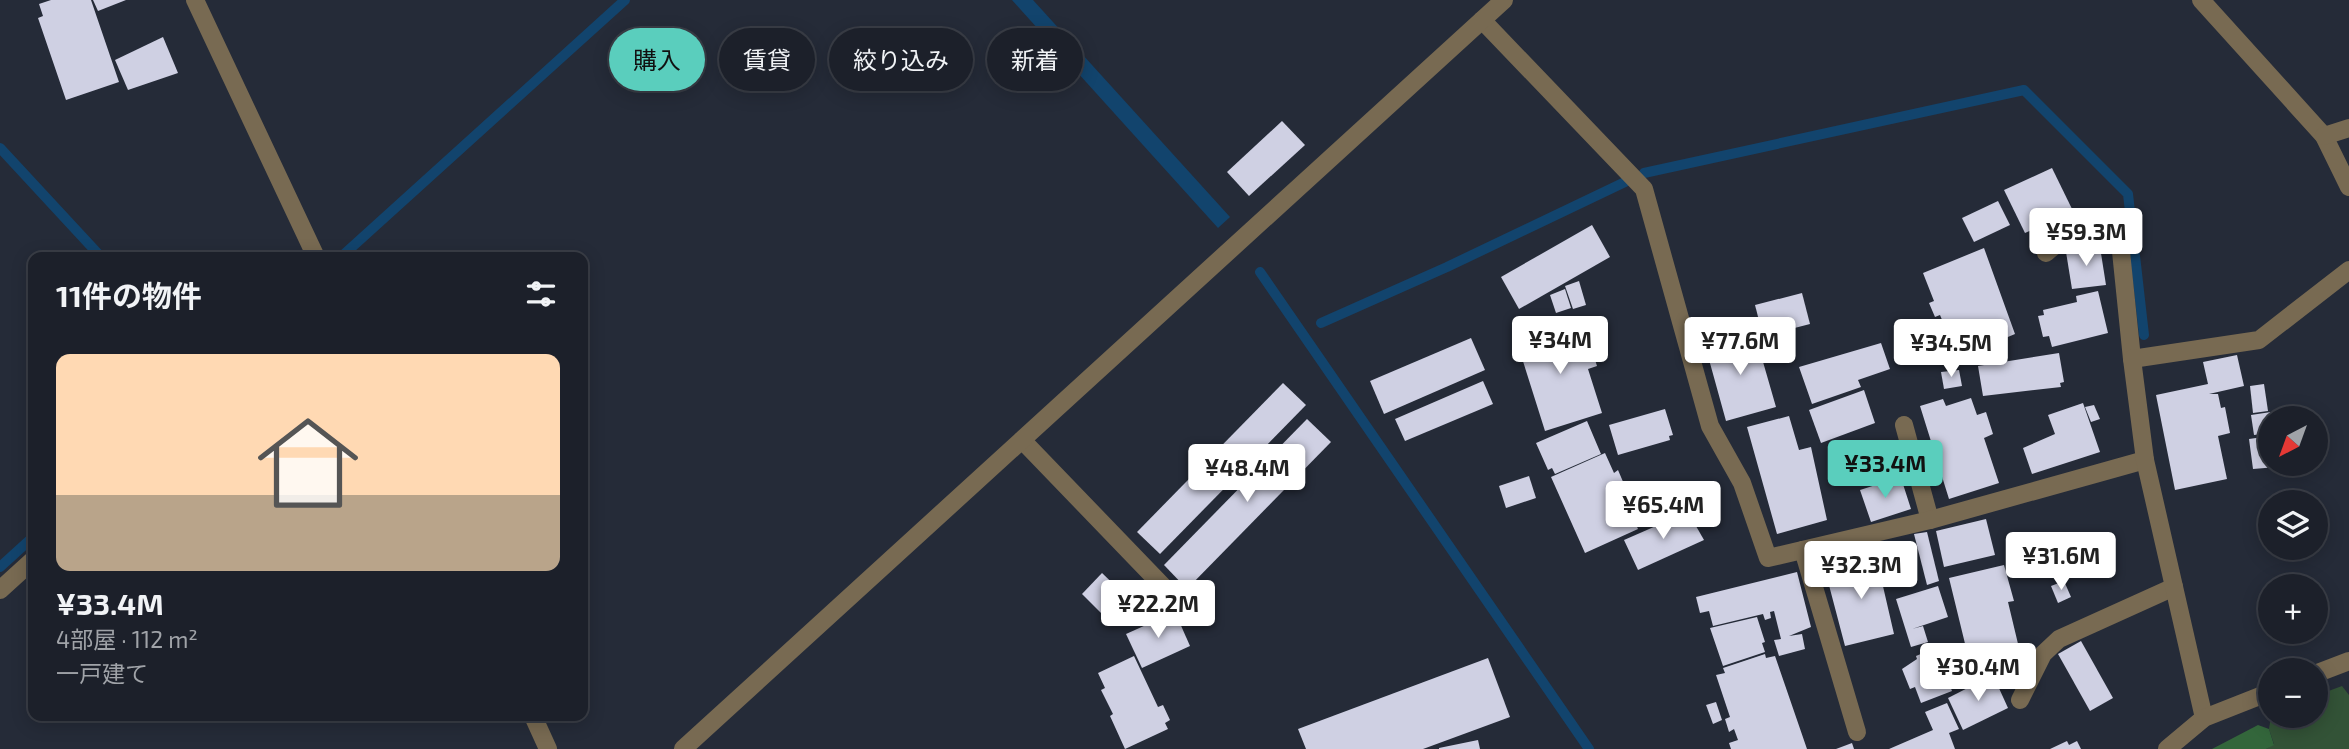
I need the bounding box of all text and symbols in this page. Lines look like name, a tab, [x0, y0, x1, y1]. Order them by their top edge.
chip: 購入	[609, 28, 705, 91]
chip: 賃貸	[719, 28, 815, 91]
chip: 絞り込み	[829, 28, 973, 91]
chip: 新着	[987, 28, 1083, 91]
pin: ¥59.3M	[2029, 208, 2143, 268]
text: ¥59.3M	[2045, 217, 2127, 245]
icon: filters	[522, 275, 560, 313]
text: 11件の物件	[56, 277, 202, 313]
pin: ¥34M	[1519, 316, 1601, 376]
pin: ¥77.6M	[1683, 318, 1797, 377]
pin: ¥34.5M	[1894, 320, 2008, 379]
text: ¥34M	[1528, 325, 1592, 353]
text: ¥77.6M	[1701, 326, 1779, 354]
text: ¥34.5M	[1910, 328, 1992, 356]
icon: home	[245, 400, 371, 526]
north arrow	[2258, 406, 2328, 476]
map controls	[2258, 406, 2328, 728]
pin: ¥33.4M	[1828, 440, 1942, 500]
pin: ¥48.4M	[1190, 444, 1304, 504]
text: ¥33.4M	[1844, 449, 1926, 477]
text: ¥48.4M	[1204, 453, 1290, 481]
pin: ¥65.4M	[1606, 482, 1720, 541]
text: ¥65.4M	[1622, 490, 1704, 518]
button: layers	[2258, 490, 2328, 560]
pin: ¥31.6M	[2004, 532, 2118, 592]
text: ¥31.6M	[2022, 541, 2100, 569]
pin: ¥32.3M	[1804, 542, 1918, 601]
text: ¥32.3M	[1820, 550, 1902, 578]
button: +	[2258, 574, 2328, 644]
pin: ¥22.2M	[1101, 580, 1215, 640]
text: ¥33.4M	[56, 585, 164, 621]
text: ¥22.2M	[1117, 589, 1199, 617]
text: 4部屋 · 112 m²	[56, 625, 198, 653]
pin: ¥30.4M	[1921, 644, 2035, 703]
text: ¥30.4M	[1936, 652, 2020, 680]
button: −	[2258, 658, 2328, 728]
text: 一戸建て	[56, 659, 148, 687]

